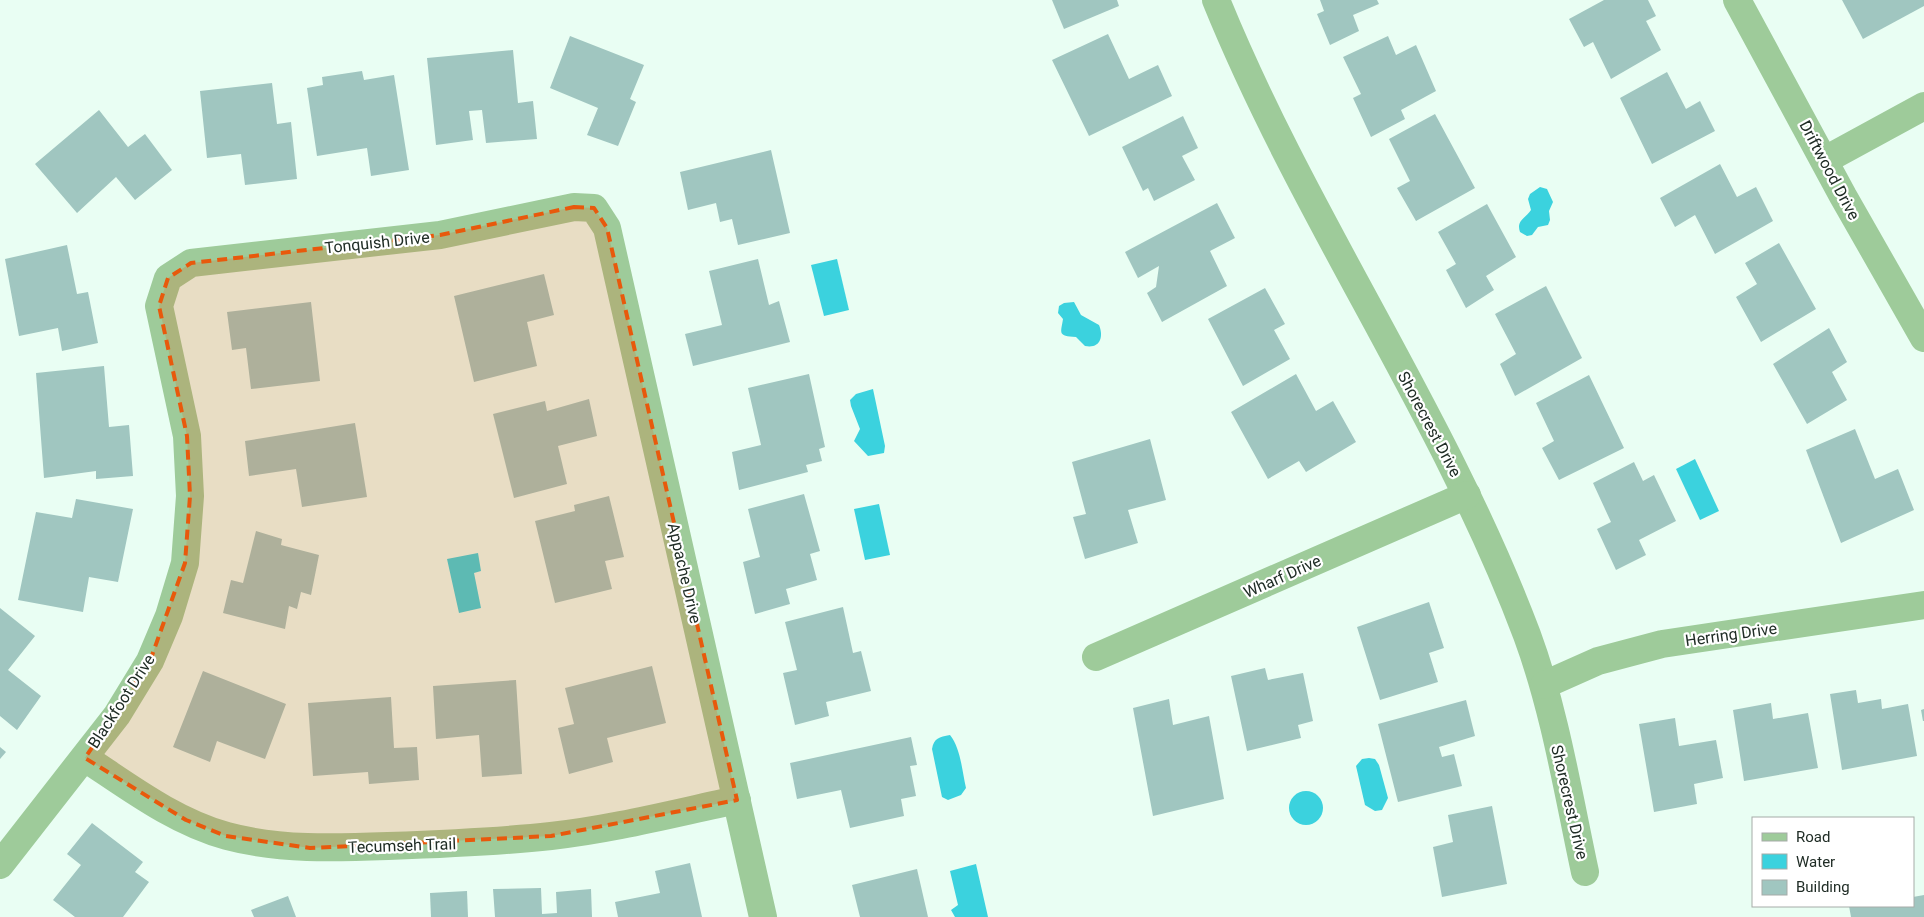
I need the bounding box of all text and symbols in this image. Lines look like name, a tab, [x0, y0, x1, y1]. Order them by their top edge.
street label: Driftwood Drive	[1795, 117, 1864, 223]
street label: Tonquish Drive	[324, 228, 431, 257]
street label: Shorecrest Drive	[1394, 368, 1465, 480]
street label: Appache Drive	[664, 521, 705, 625]
street label: Wharf Drive	[1241, 551, 1324, 602]
street label: Herring Drive	[1684, 619, 1778, 650]
street label: Blackfoot Drive	[84, 651, 159, 752]
street label: Shorecrest Drive	[1547, 743, 1592, 861]
legend	[1752, 817, 1914, 907]
text: Road	[1796, 828, 1830, 846]
street label: Tecumseh Trail	[348, 834, 456, 857]
text: Water	[1796, 853, 1835, 871]
text: Building	[1796, 878, 1850, 896]

